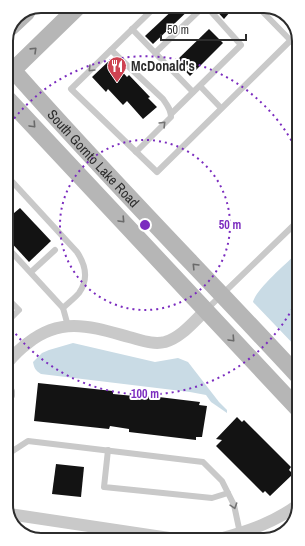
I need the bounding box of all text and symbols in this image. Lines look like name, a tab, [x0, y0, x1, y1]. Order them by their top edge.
scale bar	[161, 16, 246, 42]
text: 50 m	[167, 22, 189, 38]
one-way arrow	[29, 47, 37, 55]
restaurant icon: McDonald's	[106, 55, 128, 83]
place label: McDonald's	[131, 57, 195, 75]
one-way arrow	[88, 65, 96, 72]
street label: South Gornto Lake Road	[43, 106, 143, 211]
one-way arrow	[28, 121, 35, 128]
one-way arrow	[158, 121, 166, 129]
one-way arrow	[117, 216, 124, 223]
text: 50 m	[219, 217, 241, 233]
centre of rings	[138, 218, 152, 232]
one-way arrow	[192, 263, 200, 271]
one-way arrow	[228, 334, 235, 341]
text: 100 m	[131, 386, 159, 402]
one-way arrow	[229, 503, 238, 510]

